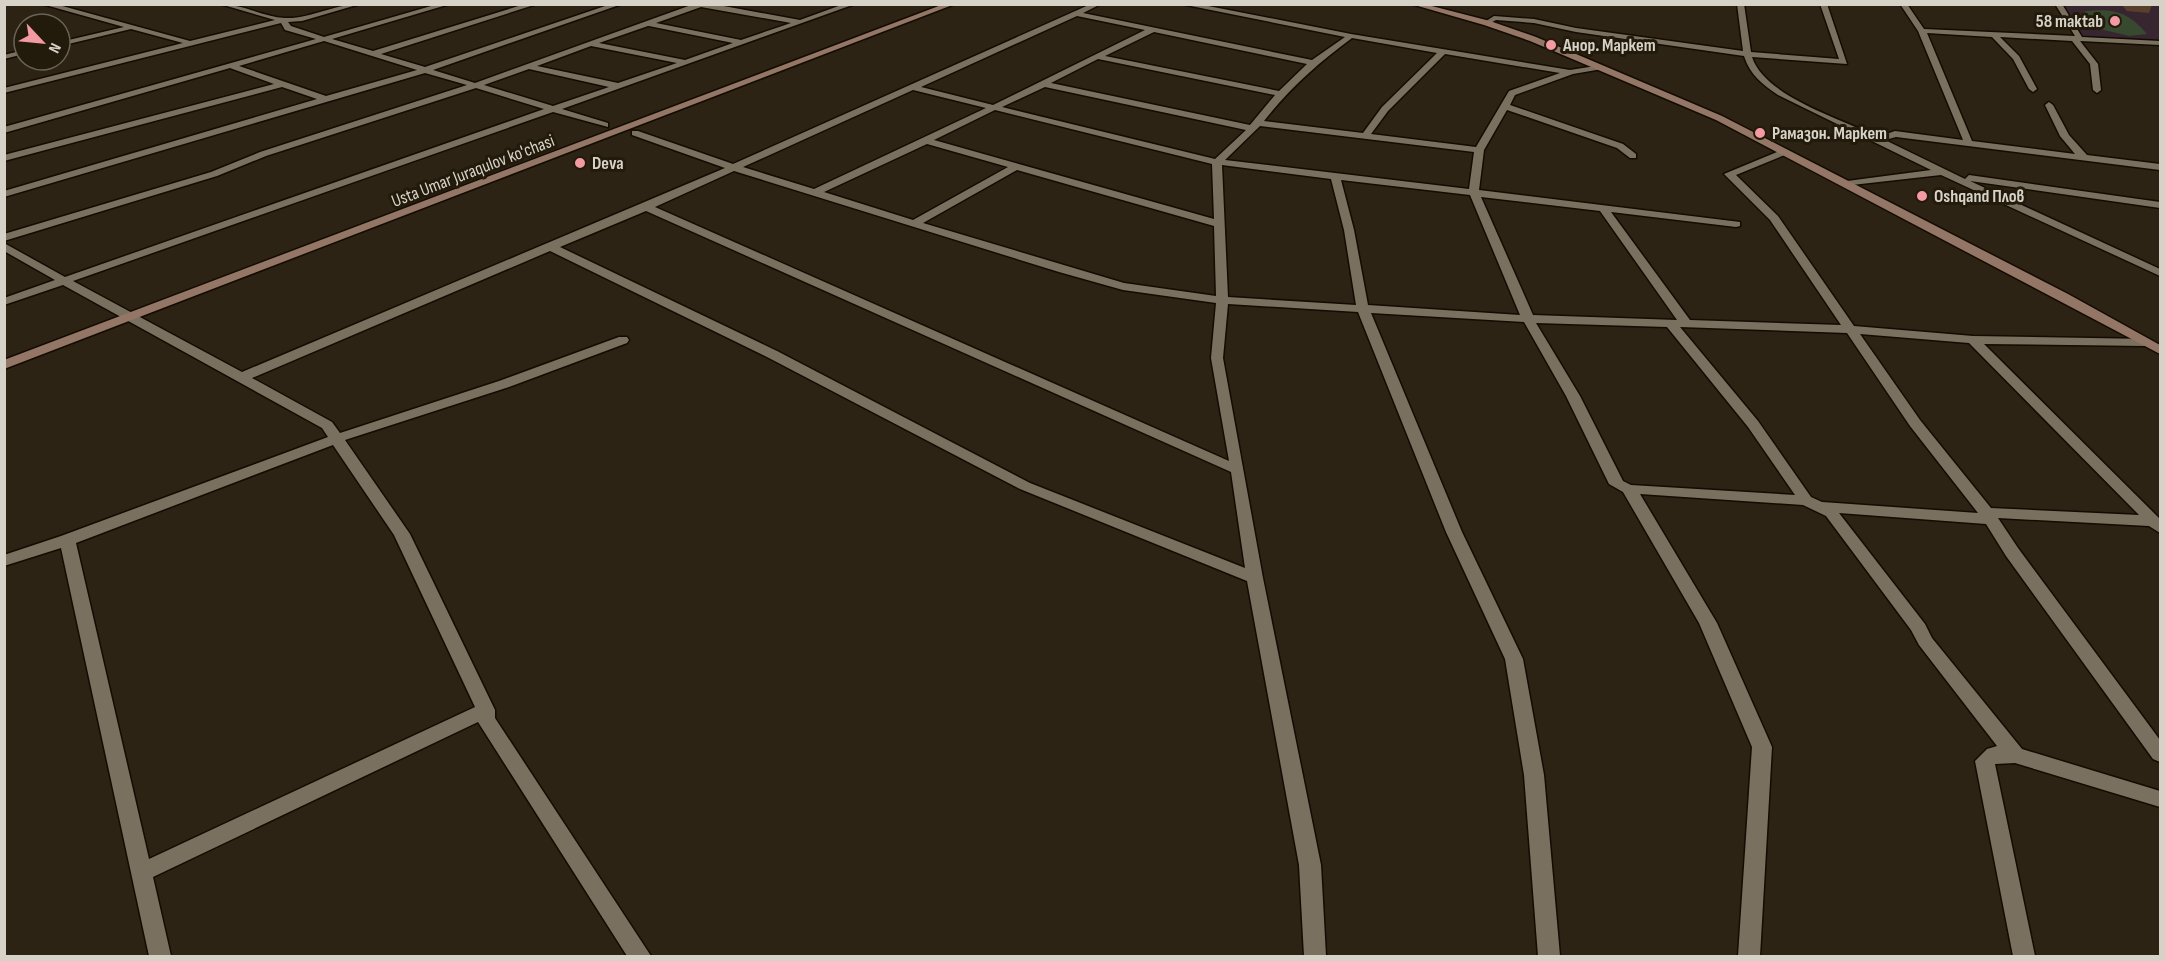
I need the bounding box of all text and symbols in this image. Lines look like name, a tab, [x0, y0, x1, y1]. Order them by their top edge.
place label: 58 maktab	[2036, 11, 2103, 32]
north arrow	[12, 12, 72, 72]
marker: 58 maktab	[2108, 14, 2122, 28]
place label: Анор. Маркет	[1562, 35, 1656, 56]
marker: Анор. Маркет	[1544, 38, 1558, 52]
text: N	[44, 40, 65, 56]
place label: Рамазон. Маркет	[1772, 123, 1887, 144]
marker: Рамазон. Маркет	[1753, 126, 1767, 140]
street label: Usta Umar Juraqulov ko'chasi	[388, 130, 558, 212]
place label: Deva	[592, 153, 624, 174]
marker: Deva	[573, 156, 587, 170]
place label: Oshqand Плов	[1934, 186, 2025, 207]
marker: Oshqand Плов	[1915, 189, 1929, 203]

